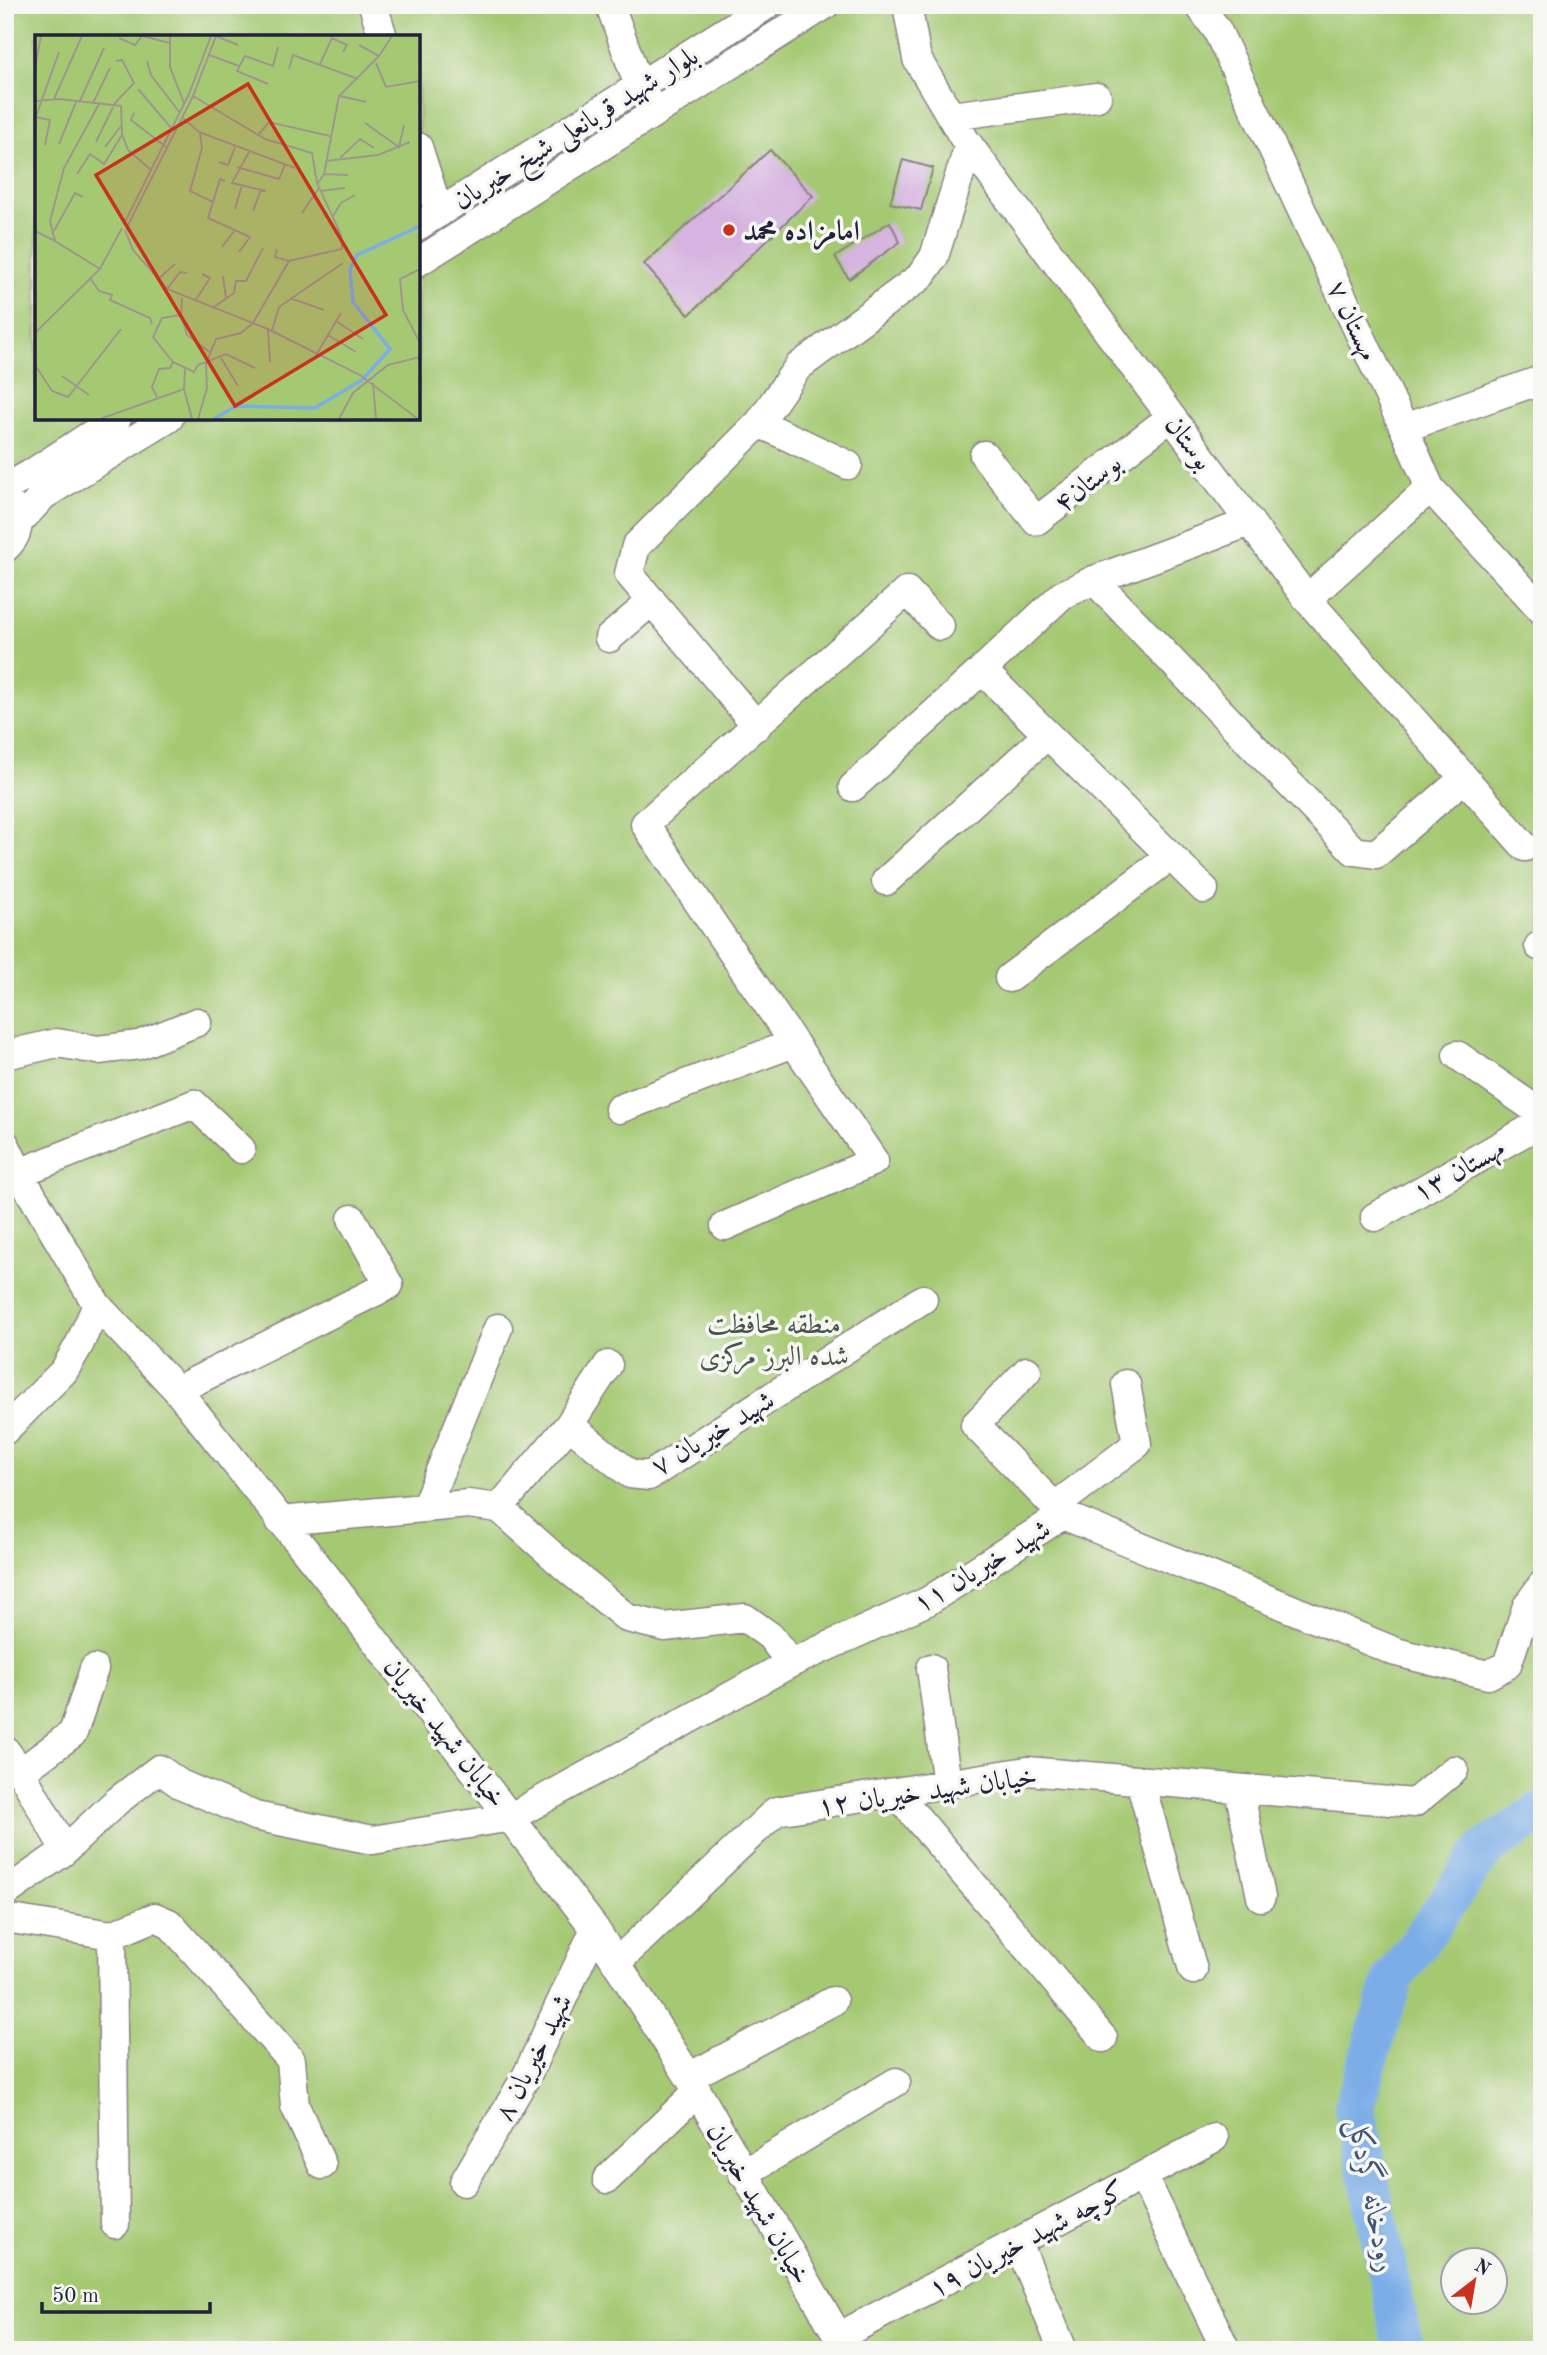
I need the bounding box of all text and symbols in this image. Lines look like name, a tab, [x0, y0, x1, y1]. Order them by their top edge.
inset map	[35, 35, 420, 420]
street label: بلوار شهید قربانعلی شیخ خیریان	[449, 43, 708, 223]
place label: امامزاده محمد	[743, 218, 860, 251]
marker: امامزاده محمد	[721, 222, 737, 238]
street label: مهستان ۷	[1319, 277, 1382, 366]
street label: بوستان	[1158, 411, 1217, 477]
street label: بوستان۴	[1050, 450, 1128, 520]
street label: مهستان ۱۳	[1409, 1135, 1511, 1210]
park label: منطقه محافظت شده البرز مرکزی	[699, 1312, 849, 1375]
street label: شهید خیریان ۷	[647, 1387, 781, 1484]
street label: شهید خیریان ۱۱	[909, 1516, 1057, 1621]
street label: خیابان شهید خیریان	[375, 1654, 510, 1815]
street label: خیابان شهید خیریان ۱۲	[816, 1764, 1039, 1824]
street label: شهید خیریان ۸	[491, 1990, 580, 2127]
water label: رودخانه گردکل	[1337, 2114, 1408, 2276]
street label: خیابان شهید خیریان	[698, 2119, 815, 2291]
street label: کوچه شهید خیریان ۱۹	[924, 2176, 1132, 2307]
north arrow	[1438, 2246, 1508, 2316]
text: N	[1470, 2257, 1493, 2281]
scale bar	[42, 2271, 210, 2315]
text: 50 m	[52, 2286, 99, 2307]

